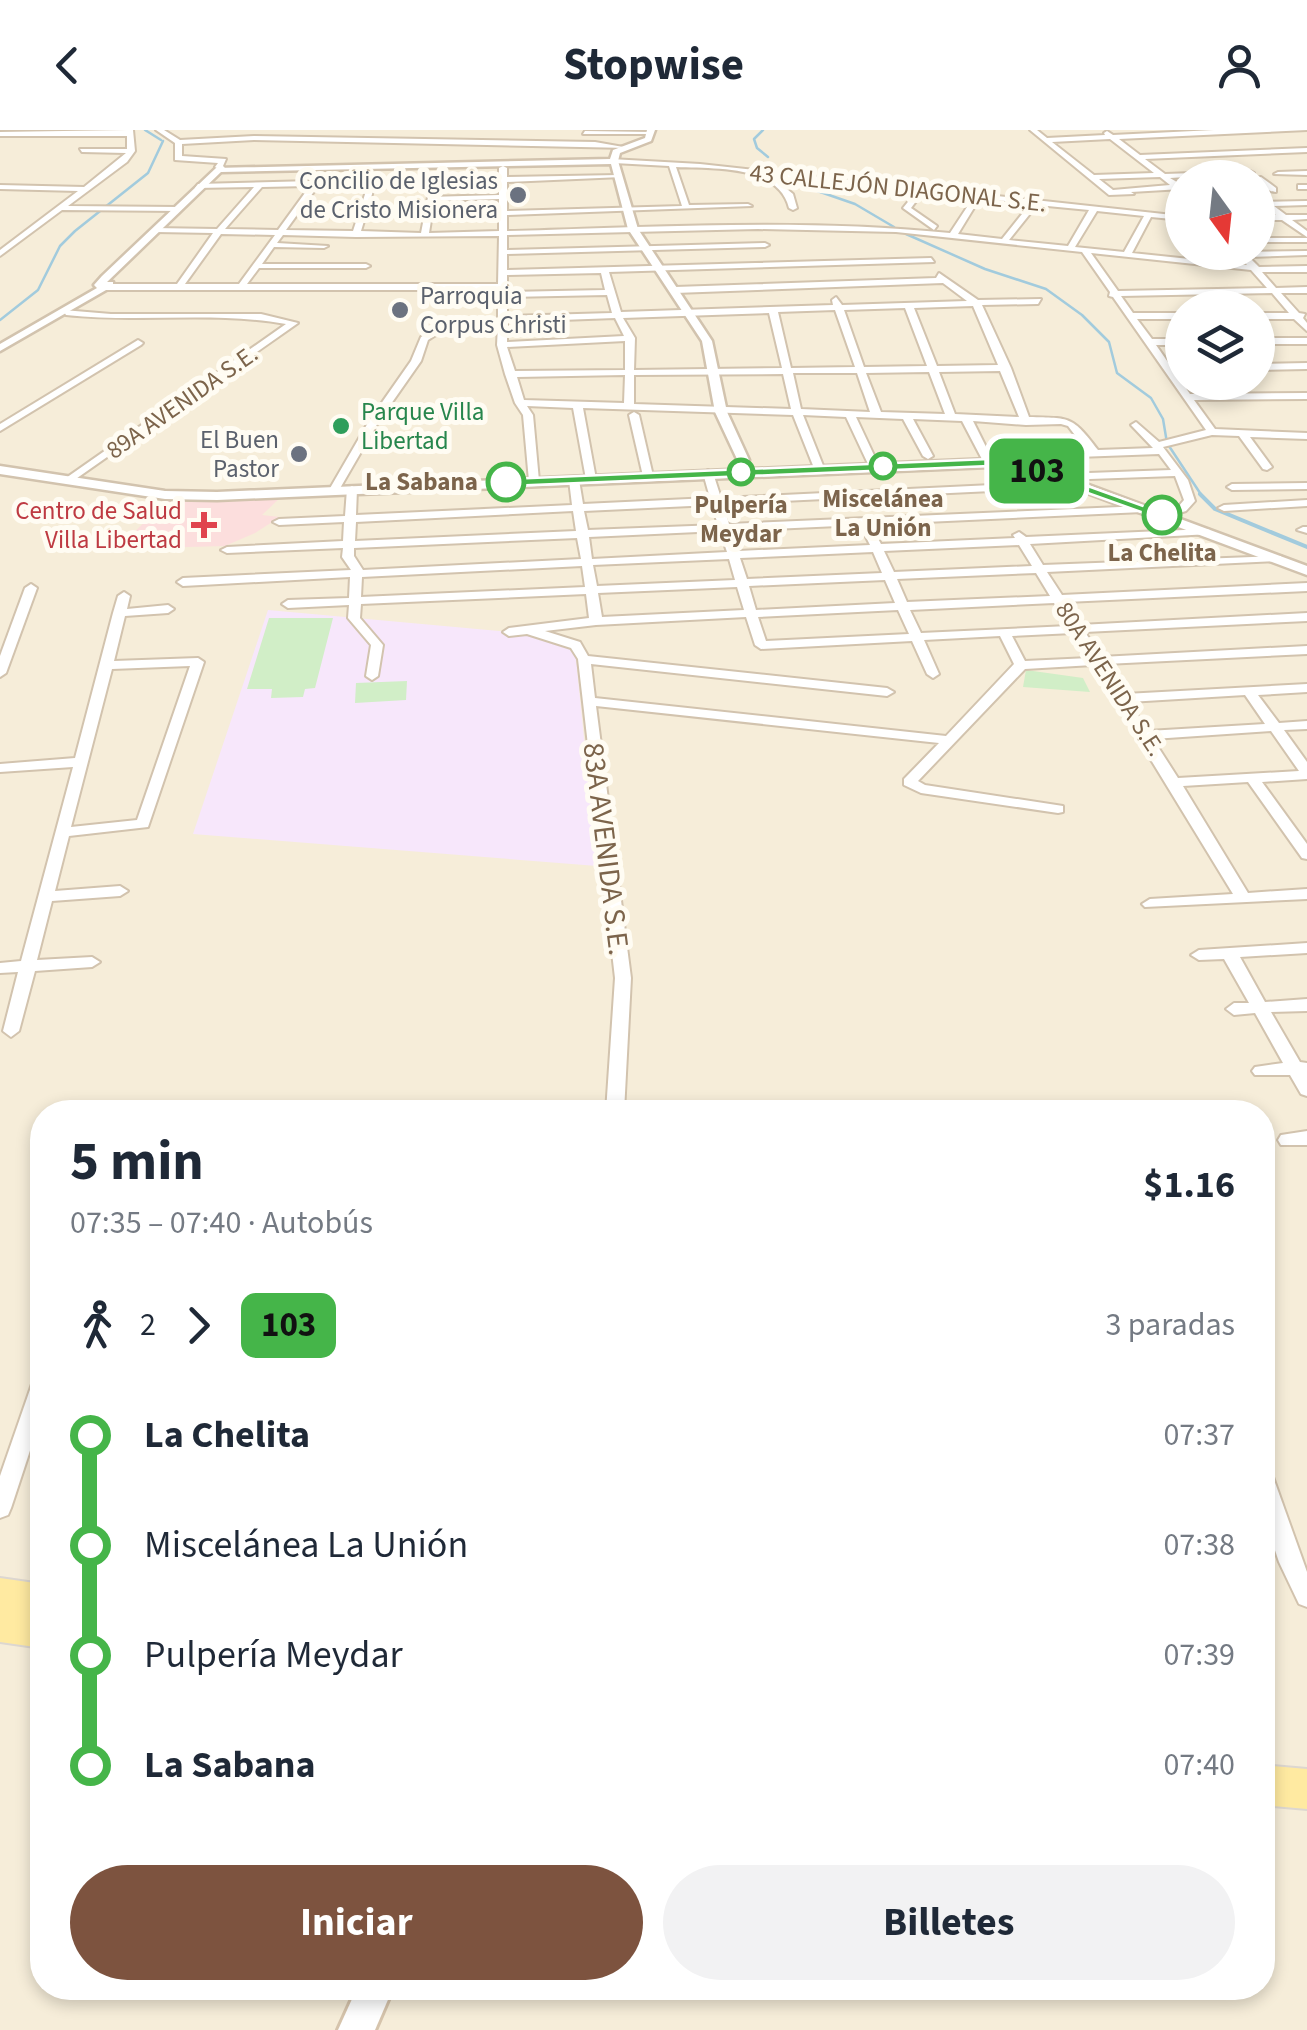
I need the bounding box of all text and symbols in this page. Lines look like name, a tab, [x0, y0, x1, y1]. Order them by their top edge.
text: Stopwise	[563, 33, 744, 97]
icon: back	[40, 38, 95, 93]
icon: person	[1212, 38, 1267, 93]
street label: 43 CALLEJÓN DIAGONAL S.E.	[748, 155, 1048, 221]
north arrow	[1165, 160, 1275, 270]
map controls	[1165, 160, 1275, 400]
place label: Concilio de Iglesias de Cristo Misionera	[299, 163, 498, 228]
marker: Concilio de Iglesias de Cristo Misionera	[507, 184, 529, 206]
place label: Parroquia Corpus Christi	[420, 278, 567, 343]
button: layers	[1165, 290, 1275, 400]
marker: Parroquia Corpus Christi	[389, 299, 411, 321]
street label: 89A AVENIDA S.E.	[99, 336, 265, 468]
place label: Parque Villa Libertad	[361, 394, 484, 459]
marker: Parque Villa Libertad	[330, 415, 352, 437]
place label: El Buen Pastor	[200, 422, 279, 487]
line badge: 103	[980, 438, 1094, 504]
marker: El Buen Pastor	[288, 443, 310, 465]
text: 103	[1009, 446, 1065, 496]
marker: Miscelánea La Unión	[870, 453, 896, 479]
marker: Pulpería Meydar	[728, 459, 754, 485]
marker: La Sabana	[487, 463, 525, 501]
place label: La Sabana	[365, 464, 478, 500]
place label: Miscelánea La Unión	[822, 481, 944, 546]
place label: Pulpería Meydar	[694, 487, 788, 552]
place label: Centro de Salud Villa Libertad	[15, 493, 182, 558]
marker: La Chelita	[1143, 496, 1181, 534]
marker: Centro de Salud Villa Libertad	[191, 512, 217, 538]
place label: La Chelita	[1107, 535, 1217, 571]
street label: 80A AVENIDA S.E.	[1046, 594, 1174, 764]
street label: 83A AVENIDA S.E.	[572, 740, 640, 958]
text: 5 min	[70, 1123, 204, 1201]
text: $1.16	[1143, 1158, 1235, 1212]
text: 07:35 – 07:40 · Autobús	[70, 1200, 373, 1246]
icon: walk	[70, 1298, 125, 1353]
icon: forward	[171, 1298, 226, 1353]
text: 103	[261, 1300, 316, 1350]
text: 2	[140, 1302, 156, 1348]
text: 3 paradas	[1105, 1302, 1235, 1348]
text: La Chelita	[144, 1408, 310, 1462]
text: 07:37	[1163, 1412, 1235, 1458]
text: Miscelánea La Unión	[144, 1518, 468, 1572]
text: 07:38	[1163, 1522, 1235, 1568]
text: Pulpería Meydar	[144, 1628, 403, 1682]
text: 07:39	[1163, 1632, 1235, 1678]
text: La Sabana	[144, 1738, 316, 1792]
text: 07:40	[1163, 1742, 1235, 1788]
button: Iniciar	[70, 1865, 643, 1980]
button: Billetes	[663, 1865, 1235, 1980]

